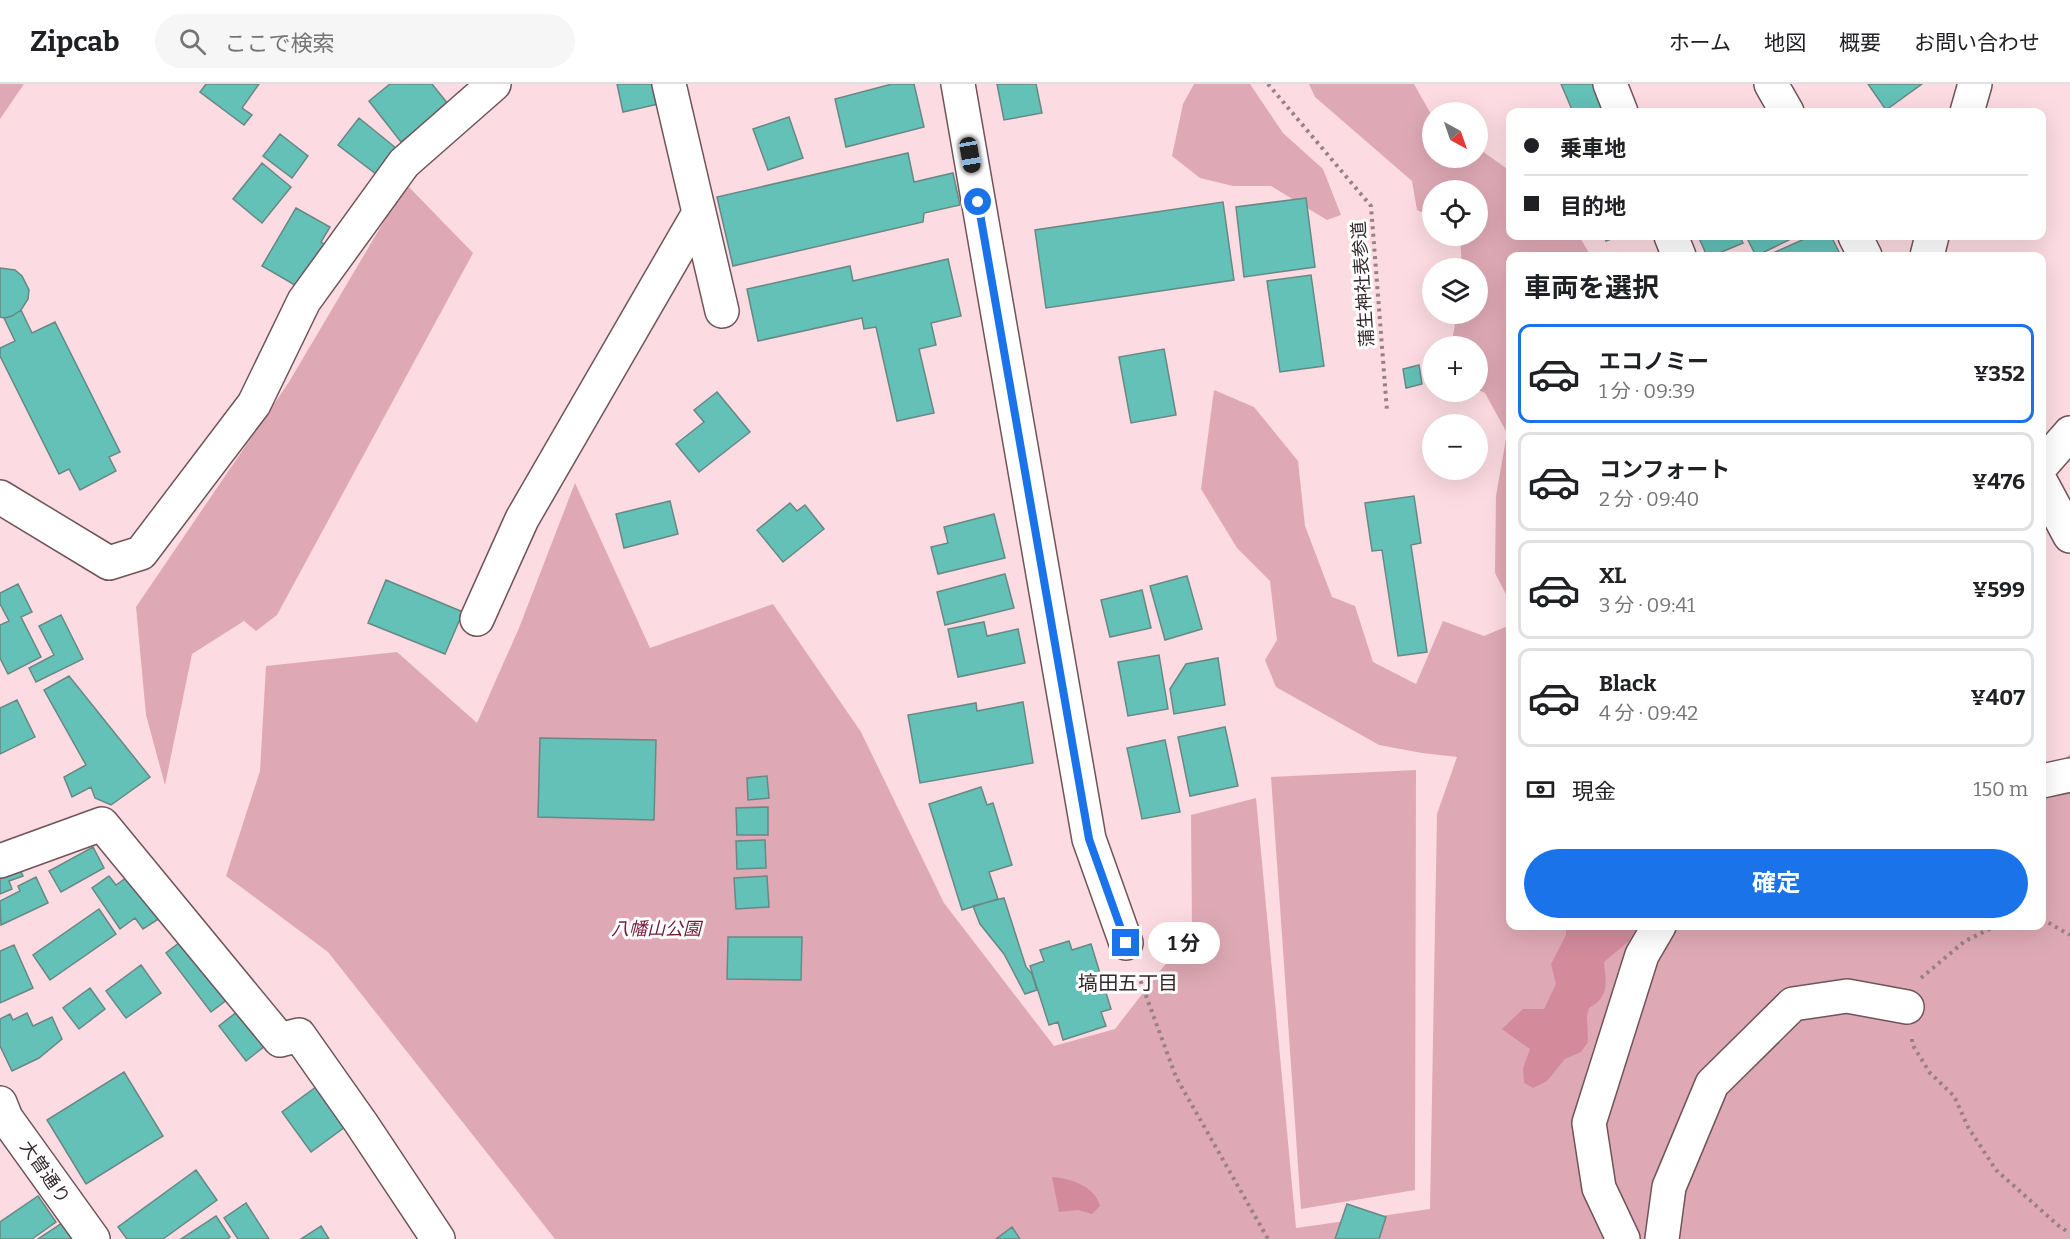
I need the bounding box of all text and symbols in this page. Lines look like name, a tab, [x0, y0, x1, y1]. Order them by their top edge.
search box	[155, 14, 575, 68]
text: Zipcab	[30, 25, 119, 58]
icon: search	[176, 25, 209, 58]
text: ここで検索	[224, 30, 334, 57]
text: ホーム	[1669, 30, 1731, 56]
text: 地図	[1764, 30, 1806, 56]
text: 概要	[1839, 30, 1881, 56]
text: お問い合わせ	[1914, 30, 2040, 56]
north arrow	[1422, 102, 1488, 168]
map controls	[1422, 102, 1488, 480]
text: 乗車地	[1560, 135, 1626, 162]
car	[958, 136, 982, 174]
button: locate	[1422, 180, 1488, 246]
route start	[964, 188, 991, 215]
text: 目的地	[1560, 193, 1626, 220]
street label: 蒲生神社表参道	[1348, 220, 1378, 348]
button: layers	[1422, 258, 1488, 324]
text: 車両を選択	[1524, 272, 1659, 304]
button: +	[1422, 336, 1488, 402]
icon: car	[1527, 347, 1581, 401]
text: エコノミー	[1599, 348, 1709, 375]
text: ¥352	[1973, 360, 2025, 387]
text: 1 分 · 09:39	[1599, 379, 1695, 403]
button: −	[1422, 414, 1488, 480]
icon: car	[1527, 455, 1581, 509]
text: コンフォート	[1599, 456, 1730, 483]
text: ¥476	[1972, 468, 2025, 495]
text: 2 分 · 09:40	[1599, 487, 1699, 511]
text: XL	[1599, 562, 1626, 589]
icon: car	[1527, 563, 1581, 617]
text: ¥599	[1972, 576, 2025, 603]
text: 3 分 · 09:41	[1599, 593, 1695, 617]
text: Black	[1599, 670, 1656, 697]
icon: car	[1527, 671, 1581, 725]
text: ¥407	[1971, 684, 2025, 711]
text: 4 分 · 09:42	[1599, 701, 1698, 725]
icon: cash	[1524, 773, 1557, 806]
text: 150 m	[1973, 777, 2028, 801]
text: 現金	[1572, 778, 1616, 805]
button: 確定	[1524, 849, 2028, 918]
park label: 八幡山公園	[611, 918, 704, 940]
callout: 1 分	[1147, 922, 1219, 964]
route end	[1112, 929, 1139, 956]
text: 1 分	[1168, 931, 1200, 955]
district label: 塙田五丁目	[1078, 971, 1178, 995]
street label: 大曽通り	[15, 1136, 75, 1208]

